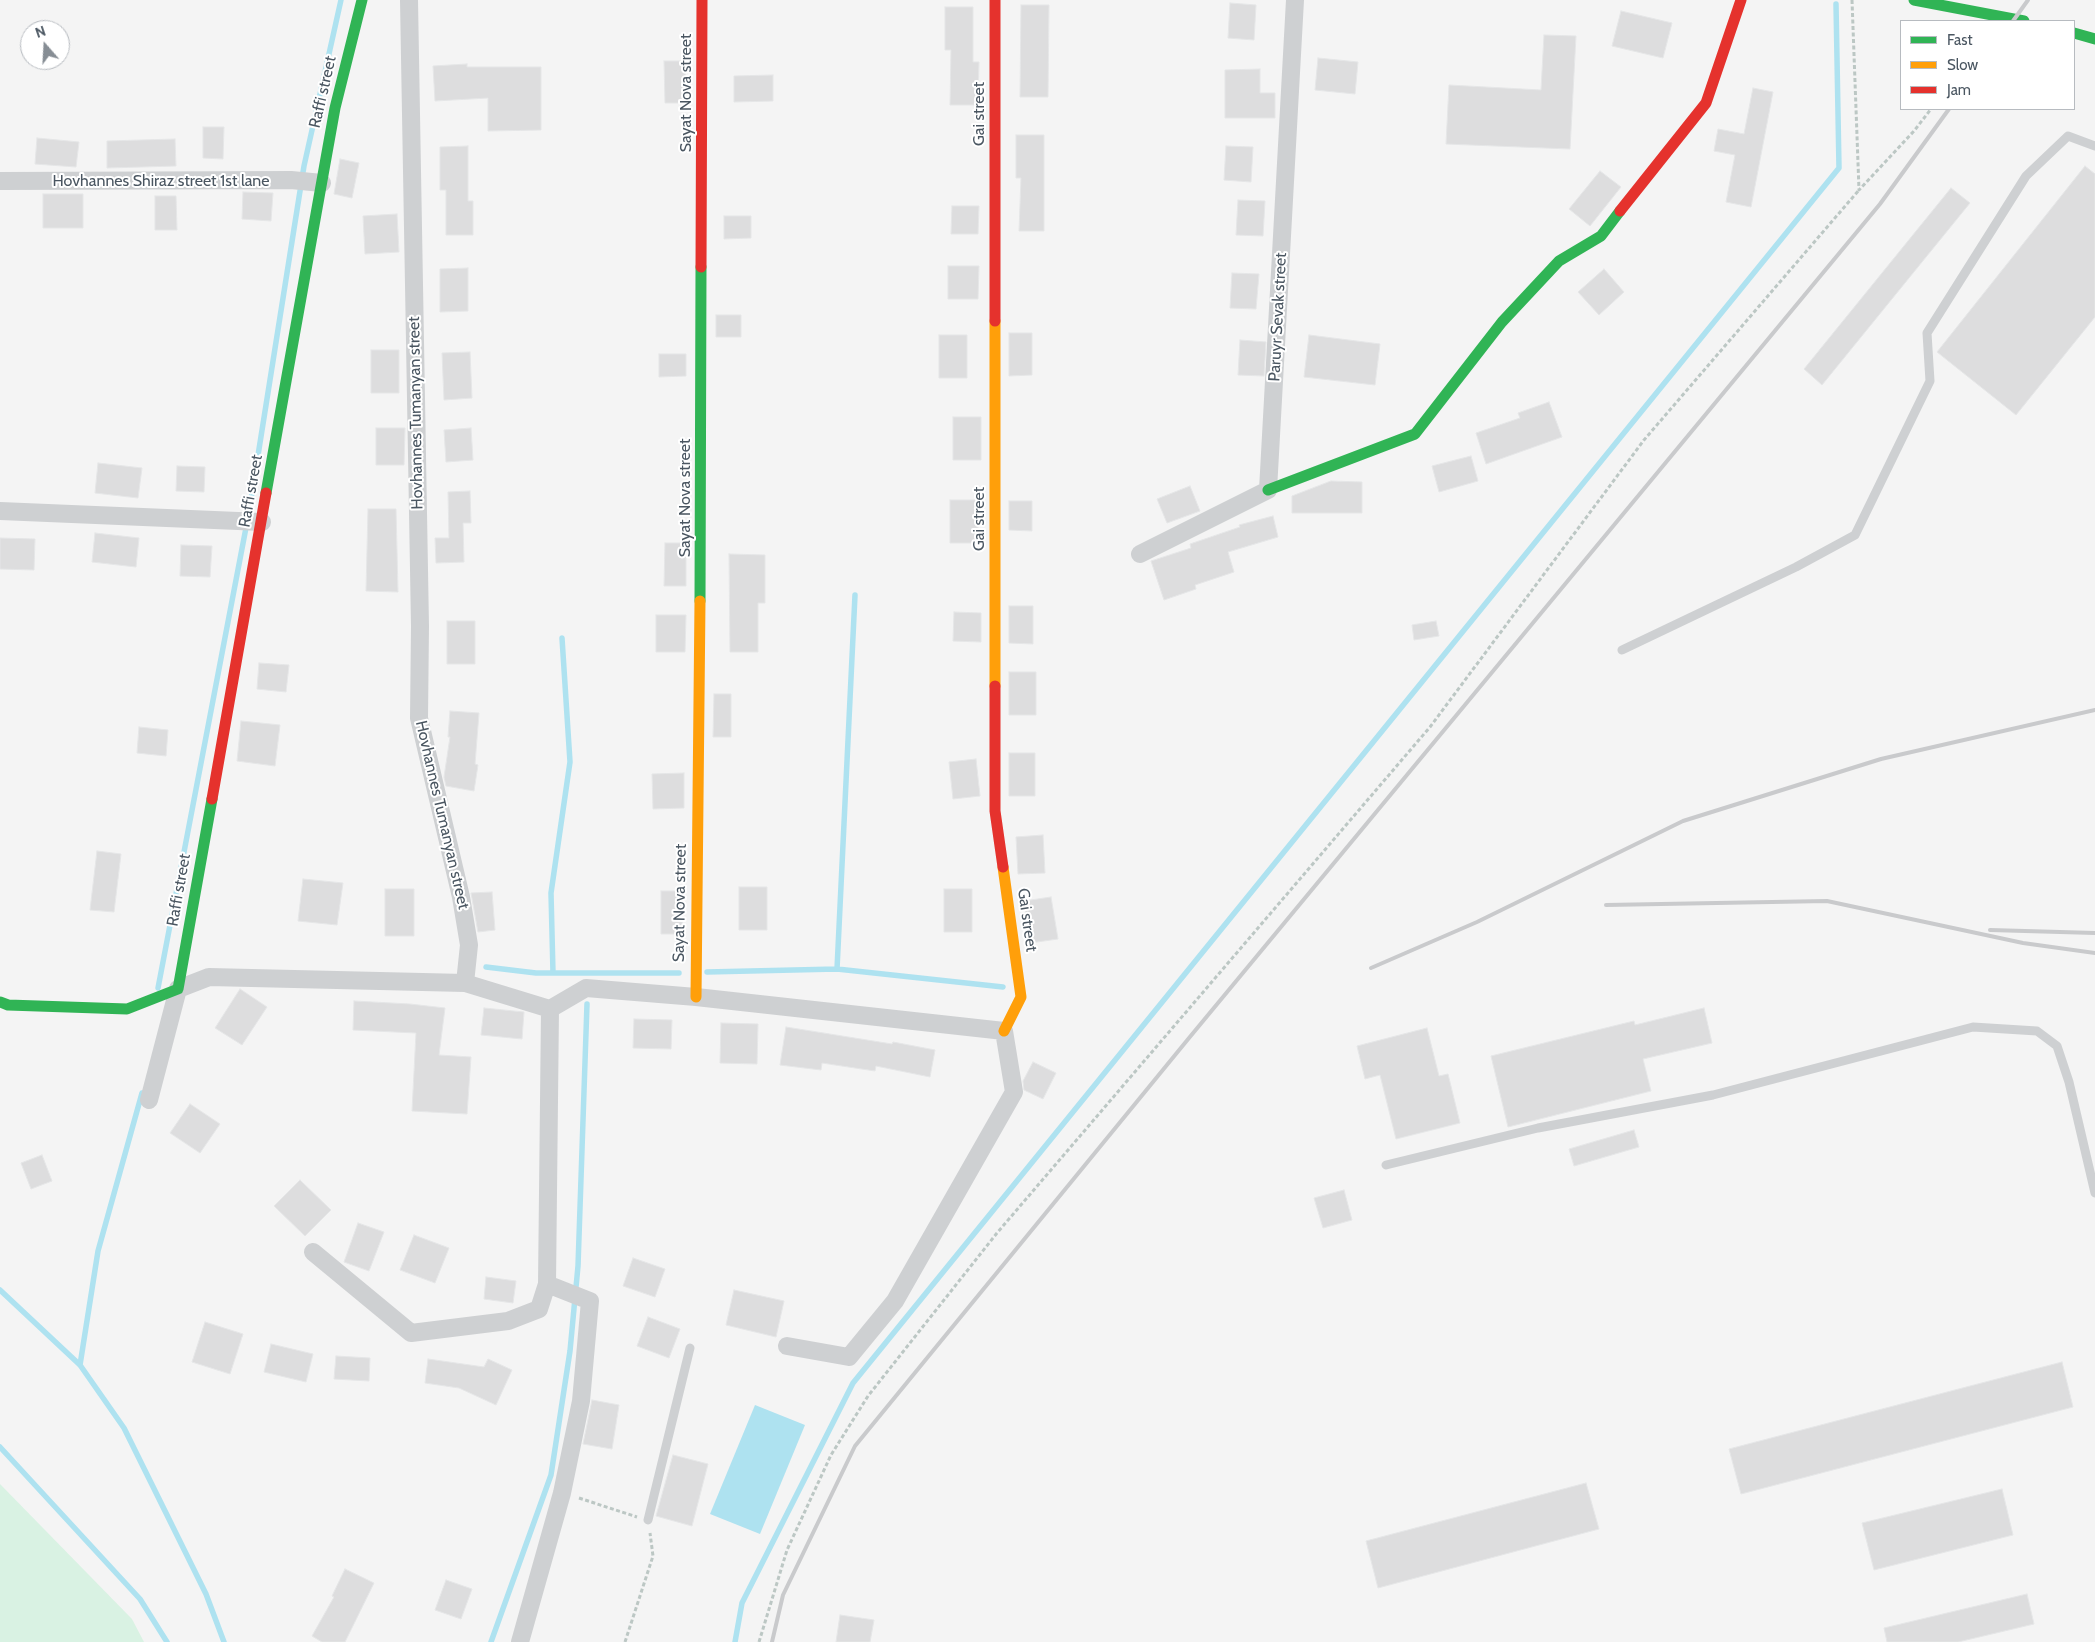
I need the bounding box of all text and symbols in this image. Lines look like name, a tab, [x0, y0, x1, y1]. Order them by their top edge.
north arrow	[20, 20, 70, 70]
legend	[1900, 20, 2075, 110]
text: N	[33, 22, 48, 42]
text: Fast	[1947, 31, 1972, 49]
street label: Sayat Nova street	[676, 34, 696, 152]
street label: Raffi street	[305, 54, 341, 130]
text: Slow	[1947, 56, 1978, 74]
text: Jam	[1947, 81, 1971, 99]
street label: Gai street	[969, 82, 989, 146]
street label: Hovhannes Shiraz street 1st lane	[53, 171, 269, 191]
street label: Paruyr Sevak street	[1265, 252, 1291, 382]
street label: Hovhannes Tumanyan street	[405, 316, 427, 510]
street label: Sayat Nova street	[675, 439, 695, 557]
street label: Raffi street	[235, 453, 267, 529]
street label: Gai street	[969, 487, 989, 551]
street label: Hovhannes Tumanyan street	[411, 719, 473, 911]
street label: Sayat Nova street	[669, 844, 691, 962]
street label: Raffi street	[163, 852, 195, 928]
street label: Gai street	[1013, 887, 1041, 953]

